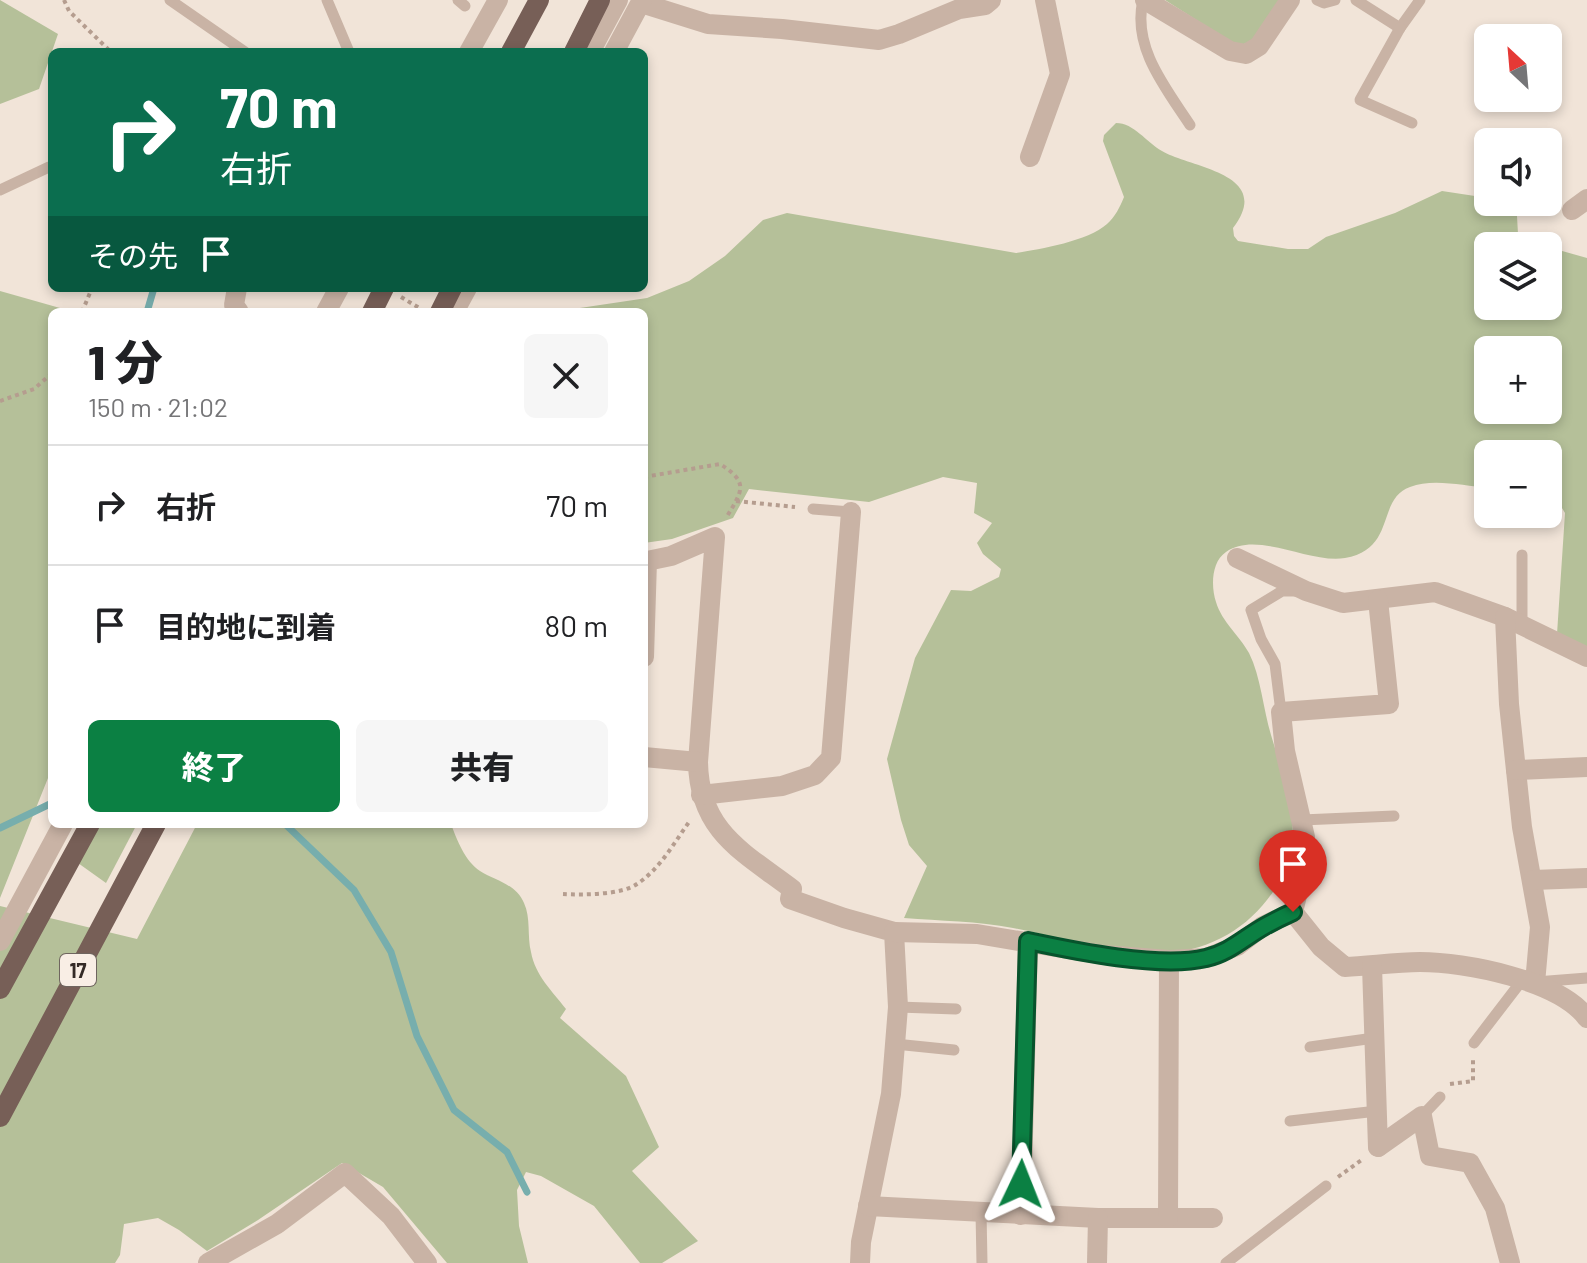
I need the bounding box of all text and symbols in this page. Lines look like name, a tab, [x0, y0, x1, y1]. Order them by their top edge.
north arrow	[1474, 24, 1562, 112]
map controls	[1474, 24, 1562, 528]
text: 70 m	[220, 72, 338, 139]
icon: right	[88, 80, 192, 184]
button: sound	[1474, 128, 1562, 216]
text: 右折	[220, 146, 292, 189]
icon: arrive	[194, 232, 238, 276]
button: layers	[1474, 232, 1562, 320]
text: その先	[88, 237, 178, 273]
text: 1 分	[88, 332, 163, 390]
button: close	[524, 334, 608, 418]
button: +	[1474, 336, 1562, 424]
text: 150 m · 21:02	[88, 391, 228, 422]
button: −	[1474, 440, 1562, 528]
icon: right	[88, 483, 132, 527]
text: 70 m	[546, 487, 608, 523]
text: 右折	[156, 488, 216, 524]
icon: arrive	[88, 603, 132, 647]
text: 80 m	[545, 607, 608, 643]
text: 目的地に到着	[156, 608, 336, 644]
button: 終了	[88, 720, 340, 812]
button: 共有	[356, 720, 608, 812]
pin	[1259, 830, 1327, 912]
icon: arrive	[1271, 842, 1315, 886]
road number: 17	[60, 954, 96, 986]
position arrow	[979, 1142, 1063, 1226]

